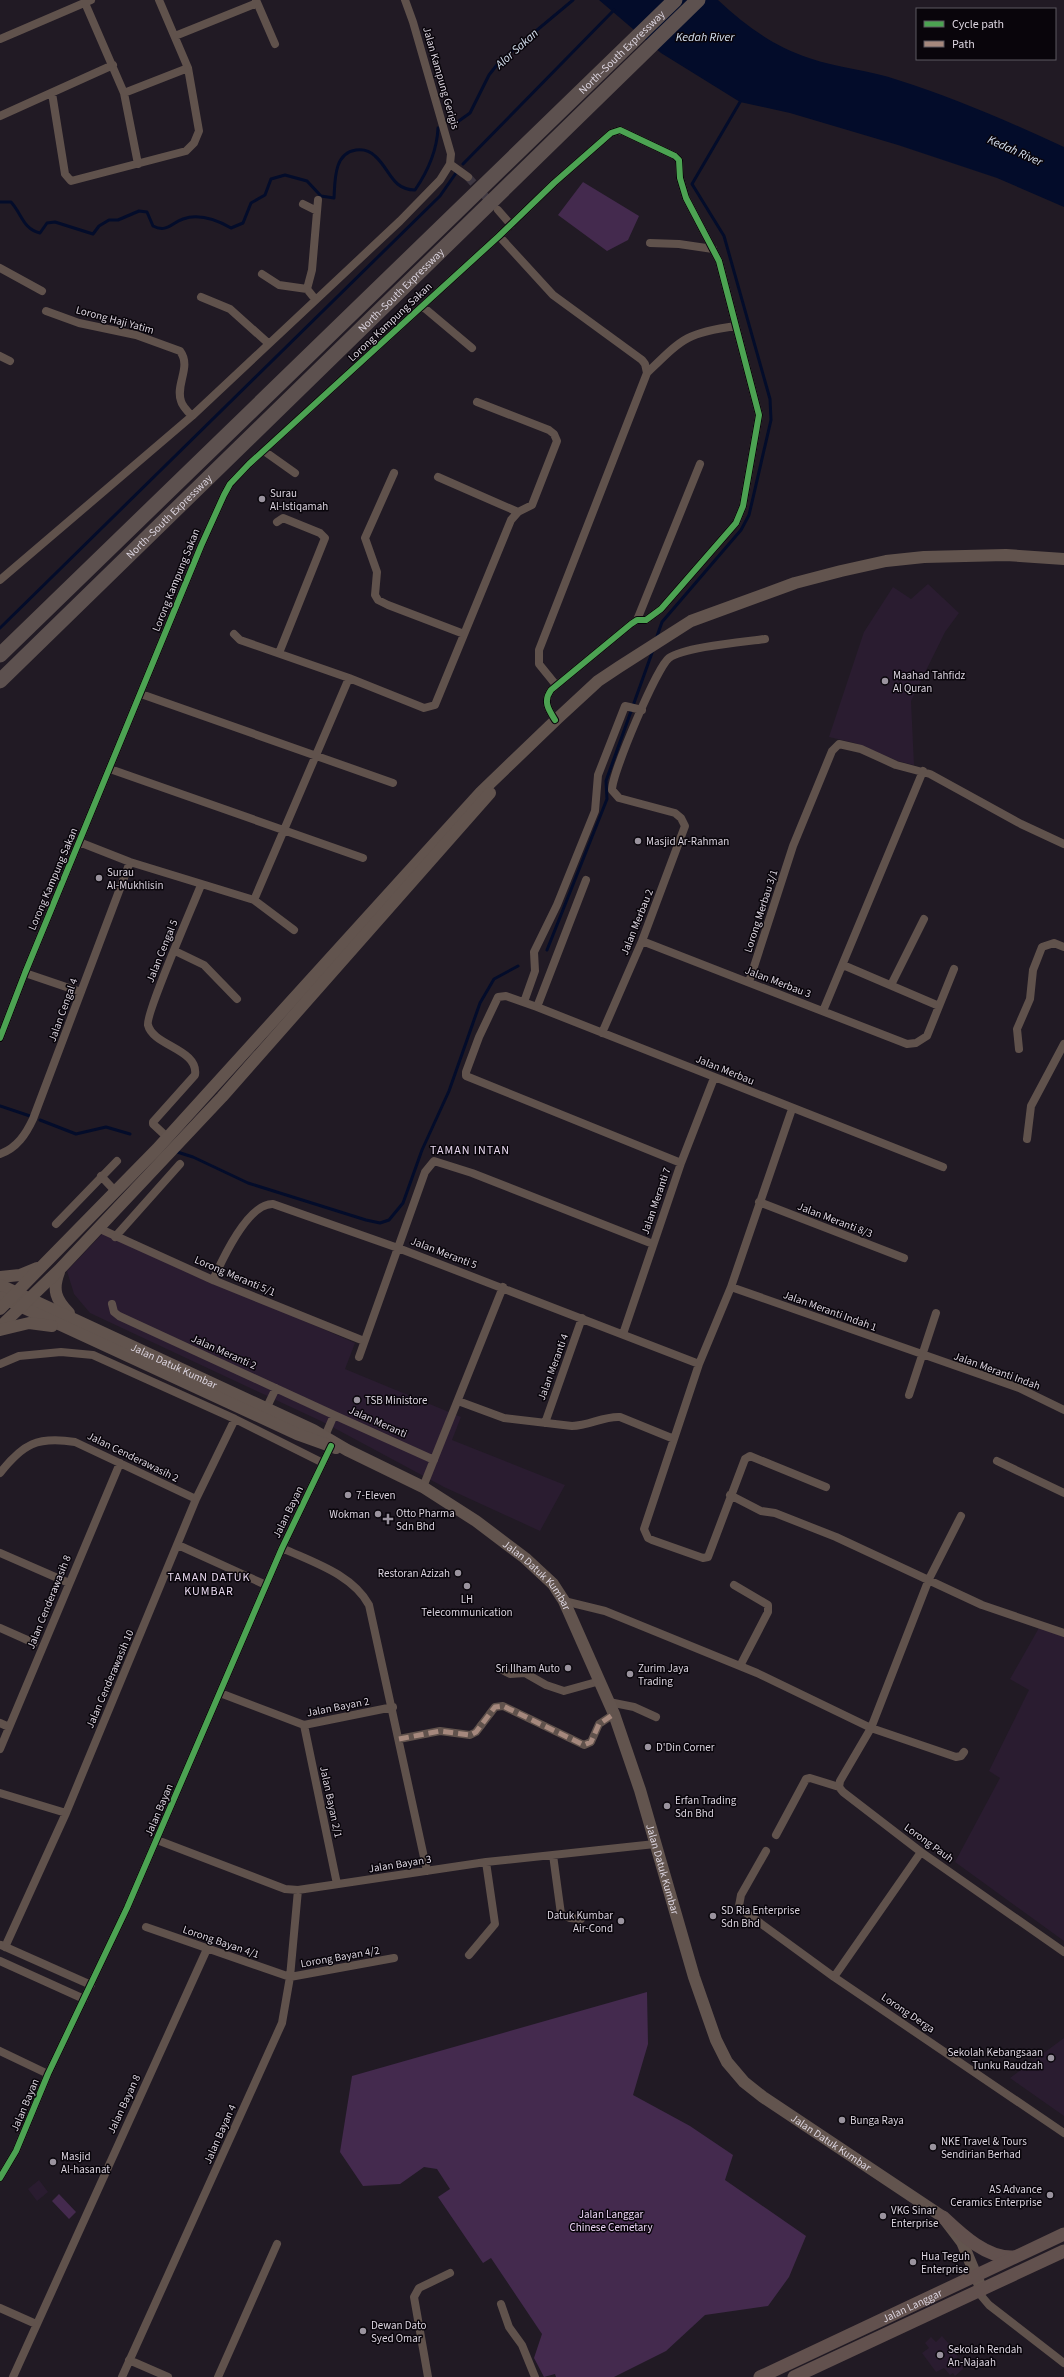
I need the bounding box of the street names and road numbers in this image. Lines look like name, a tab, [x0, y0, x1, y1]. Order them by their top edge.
street label: North–South Expressway	[575, 7, 668, 97]
street label: Jalan Kampung Gerigis	[419, 25, 463, 131]
street label: North–South Expressway	[354, 244, 447, 335]
street label: Lorong Kampung Sakan	[345, 279, 435, 365]
street label: Lorong Haji Yatim	[74, 302, 156, 338]
street label: North–South Expressway	[123, 471, 215, 562]
street label: Lorong Kampung Sakan	[148, 526, 204, 634]
street label: Lorong Kampung Sakan	[25, 826, 81, 932]
street label: Lorong Merbau 3/1	[741, 868, 781, 954]
street label: Jalan Merbau 2	[617, 887, 657, 957]
street label: Jalan Cengal 5	[143, 917, 181, 985]
street label: Jalan Merbau 3	[743, 962, 813, 1002]
street label: Jalan Cengal 4	[45, 976, 82, 1044]
street label: Jalan Merbau	[693, 1051, 757, 1089]
street label: Jalan Meranti 7	[638, 1165, 674, 1237]
street label: Jalan Meranti 8/3	[795, 1199, 875, 1241]
street label: Jalan Meranti 5	[409, 1233, 479, 1273]
street label: Lorong Meranti 5/1	[192, 1252, 278, 1300]
street label: Jalan Meranti Indah 1	[781, 1287, 879, 1335]
street label: Jalan Meranti 2	[189, 1331, 259, 1373]
street label: Jalan Meranti 4	[534, 1331, 572, 1402]
street label: Jalan Datuk Kumbar	[129, 1339, 220, 1392]
street label: Jalan Meranti Indah	[952, 1348, 1042, 1394]
street label: Jalan Meranti	[346, 1402, 410, 1442]
street label: Jalan Cenderawasih 2	[85, 1428, 181, 1486]
street label: Jalan Bayan	[269, 1484, 307, 1540]
street label: Jalan Datuk Kumbar	[500, 1536, 575, 1612]
street label: Jalan Cenderawasih 8	[23, 1552, 75, 1651]
street label: Jalan Cenderawasih 10	[82, 1627, 138, 1731]
street label: Jalan Bayan 2	[305, 1694, 371, 1720]
street label: Jalan Bayan 2/1	[316, 1765, 346, 1839]
street label: Jalan Bayan	[141, 1781, 177, 1839]
street label: Lorong Pauh	[901, 1820, 957, 1866]
street label: Jalan Datuk Kumbar	[643, 1822, 683, 1916]
street label: Jalan Bayan 3	[367, 1852, 433, 1876]
street label: Lorong Bayan 4/1	[181, 1922, 261, 1962]
street label: Lorong Bayan 4/2	[299, 1943, 381, 1971]
street label: Lorong Derga	[878, 1990, 938, 2036]
street label: Jalan Bayan 8	[104, 2072, 144, 2136]
street label: Jalan Bayan	[7, 2076, 43, 2134]
street label: Jalan Bayan 4	[200, 2101, 240, 2166]
street label: Jalan Datuk Kumbar	[788, 2110, 874, 2175]
street label: Jalan Langgar	[880, 2285, 945, 2326]

